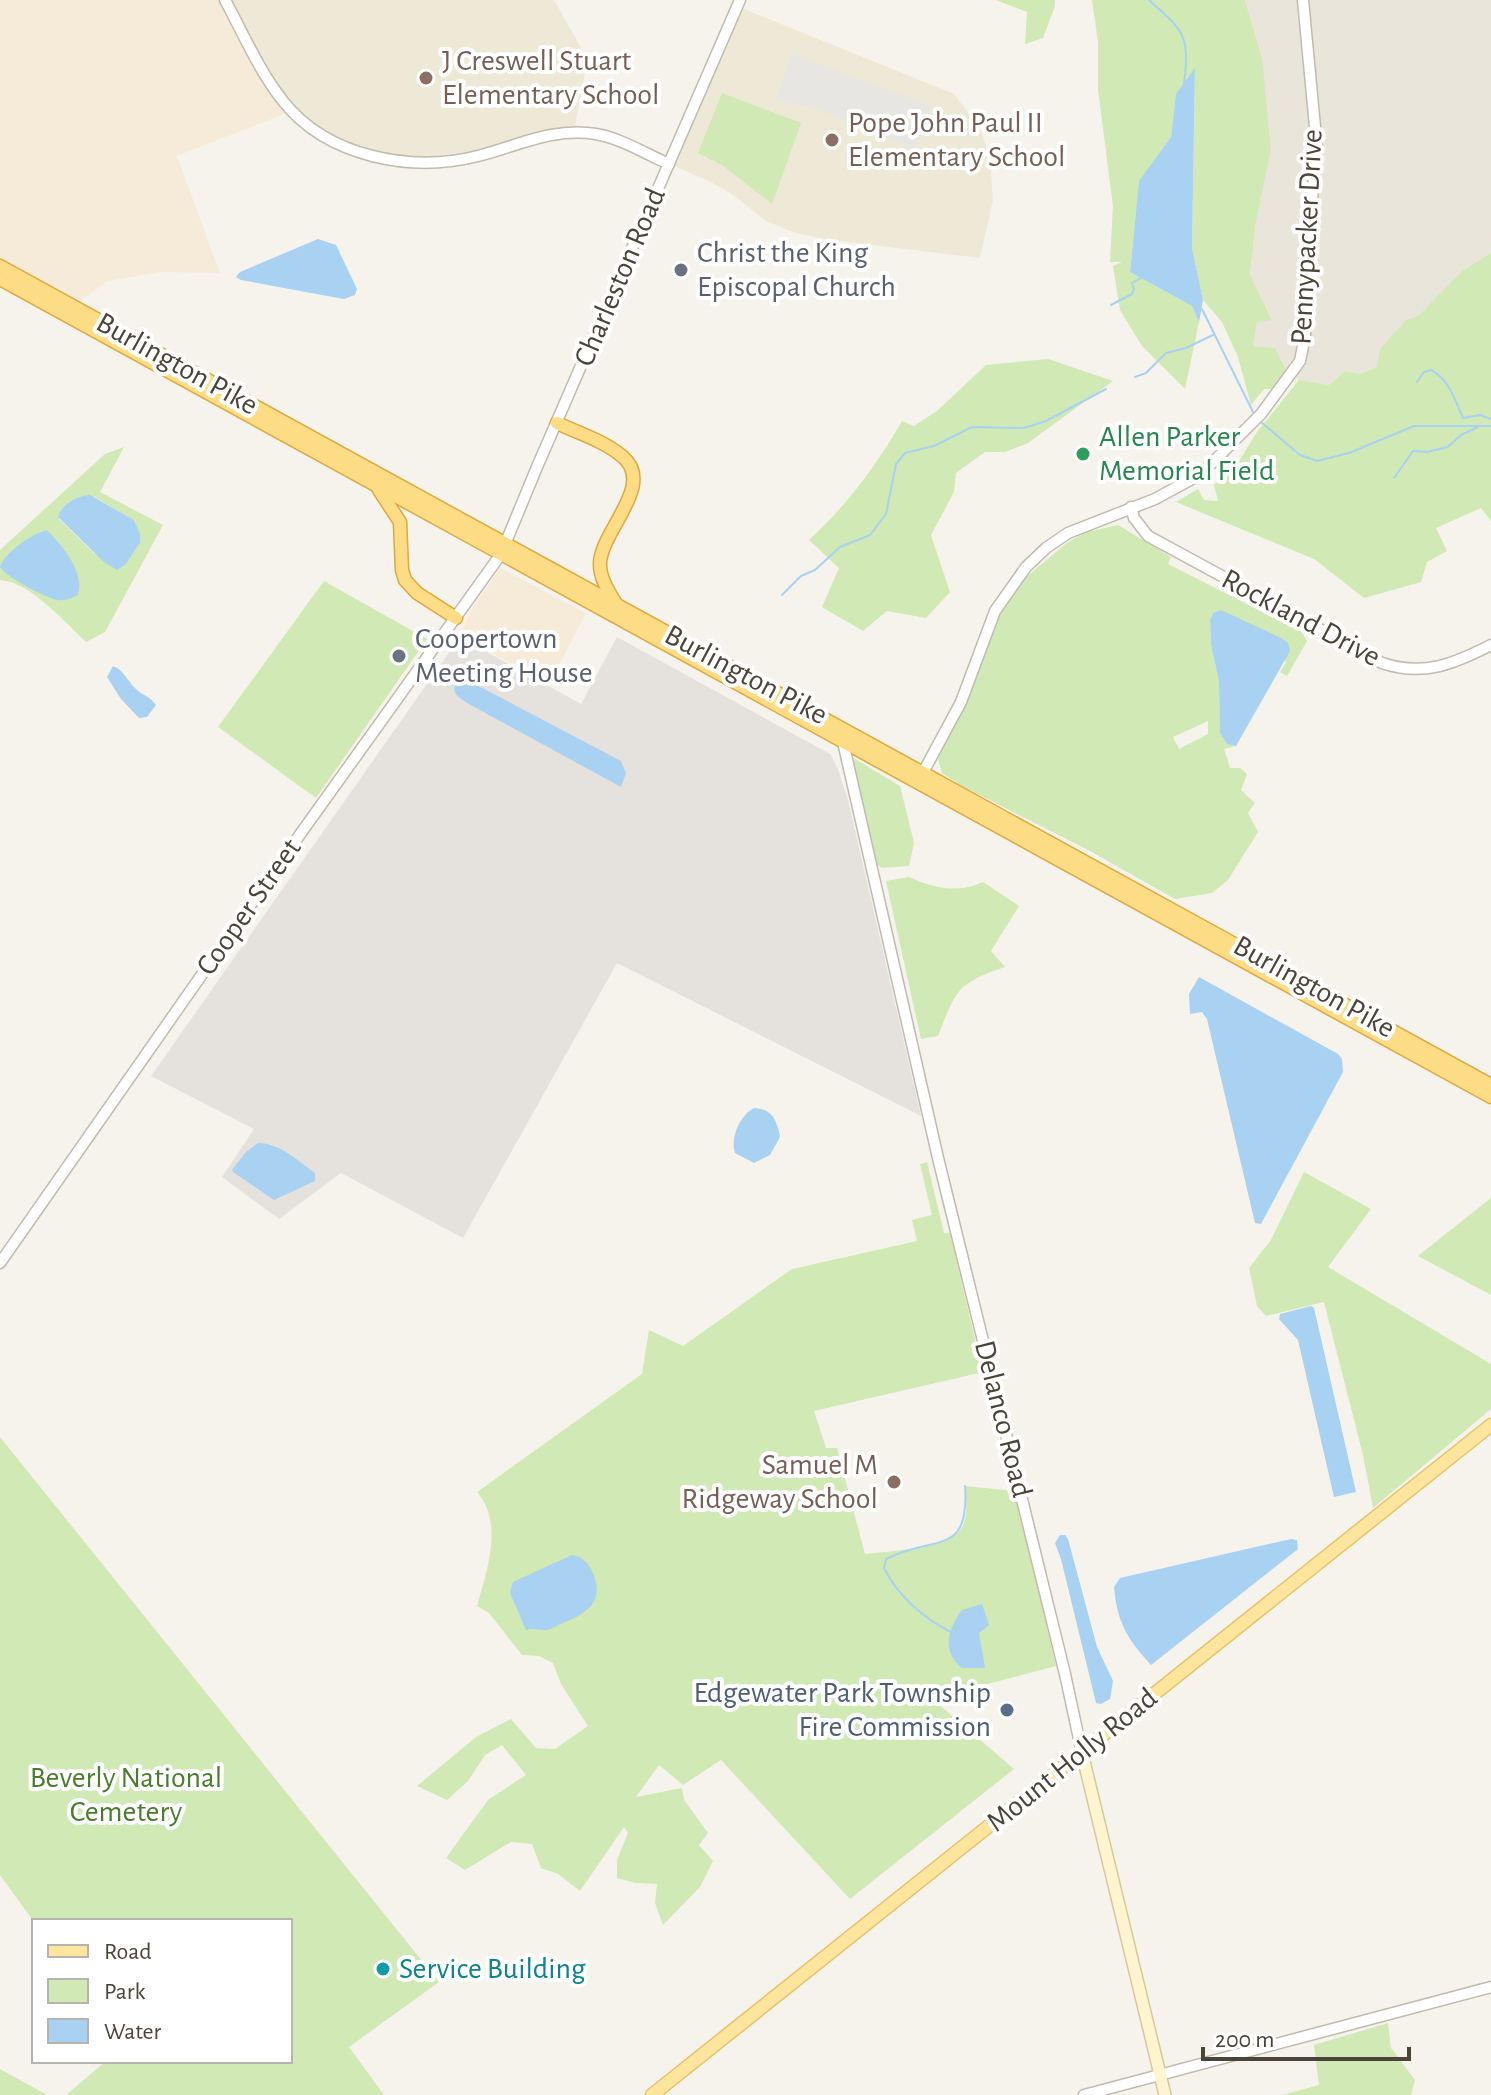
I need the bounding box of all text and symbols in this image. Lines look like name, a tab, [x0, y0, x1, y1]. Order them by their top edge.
place label: J Creswell Stuart Elementary School	[442, 46, 660, 110]
marker: J Creswell Stuart Elementary School	[417, 69, 435, 87]
place label: Pope John Paul II Elementary School	[848, 108, 1066, 172]
street label: Pennypacker Drive	[1286, 128, 1328, 346]
marker: Pope John Paul II Elementary School	[823, 131, 841, 149]
street label: Charleston Road	[569, 183, 671, 371]
place label: Christ the King Episcopal Church	[697, 238, 896, 302]
marker: Christ the King Episcopal Church	[672, 261, 690, 279]
street label: Burlington Pike	[91, 307, 263, 421]
place label: Allen Parker Memorial Field	[1099, 422, 1275, 486]
marker: Allen Parker Memorial Field	[1074, 445, 1092, 463]
street label: Rockland Drive	[1217, 564, 1385, 672]
street label: Burlington Pike	[660, 620, 832, 730]
place label: Coopertown Meeting House	[415, 624, 592, 688]
marker: Coopertown Meeting House	[390, 647, 408, 665]
street label: Cooper Street	[191, 833, 307, 981]
street label: Burlington Pike	[1228, 930, 1400, 1044]
street label: Delanco Road	[969, 1337, 1037, 1501]
place label: Samuel M Ridgeway School	[682, 1450, 878, 1514]
marker: Samuel M Ridgeway School	[885, 1473, 903, 1491]
place label: Edgewater Park Township Fire Commission	[693, 1678, 991, 1742]
street label: Mount Holly Road	[981, 1682, 1163, 1838]
marker: Edgewater Park Township Fire Commission	[998, 1701, 1016, 1719]
park label: Beverly National Cemetery	[30, 1763, 222, 1827]
legend	[32, 1919, 292, 2063]
text: Road	[104, 1940, 152, 1964]
place label: Service Building	[399, 1954, 586, 1984]
marker: Service Building	[374, 1960, 392, 1978]
text: Park	[104, 1980, 145, 2004]
scale bar	[1203, 2011, 1409, 2061]
text: Water	[104, 2020, 162, 2044]
text: 200 m	[1215, 2028, 1274, 2052]

